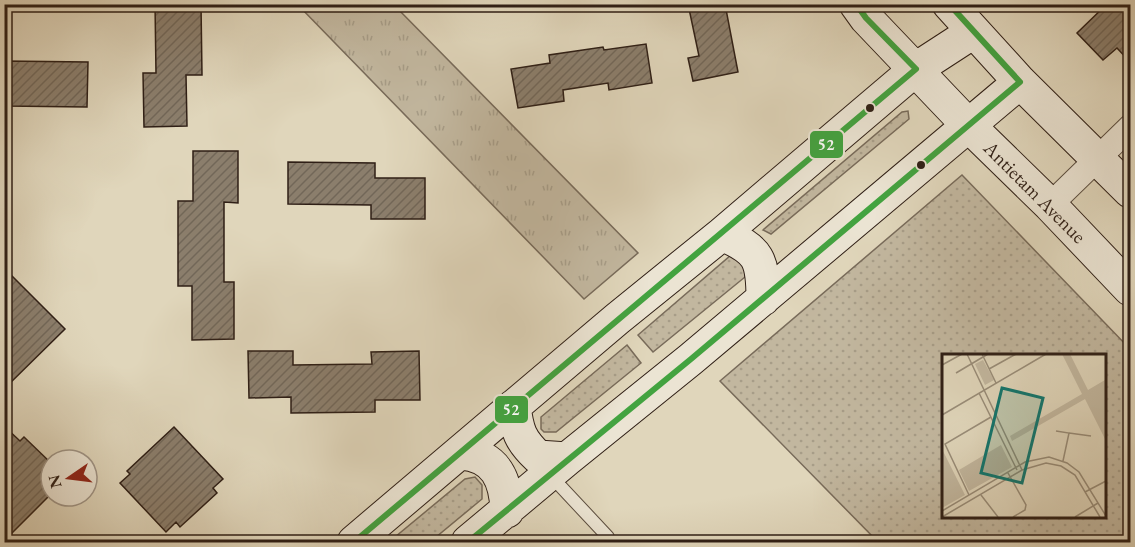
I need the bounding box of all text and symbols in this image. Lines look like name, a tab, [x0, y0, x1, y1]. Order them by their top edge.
unlabelled marker	[864, 102, 876, 114]
line badge: 52	[809, 130, 844, 159]
text: 52	[818, 134, 835, 155]
street label: Antietam Avenue	[978, 135, 1092, 249]
unlabelled marker	[915, 159, 927, 171]
inset map	[942, 354, 1105, 517]
line badge: 52	[494, 395, 529, 424]
text: 52	[503, 399, 520, 420]
north arrow	[39, 448, 99, 508]
text: N	[43, 473, 67, 490]

